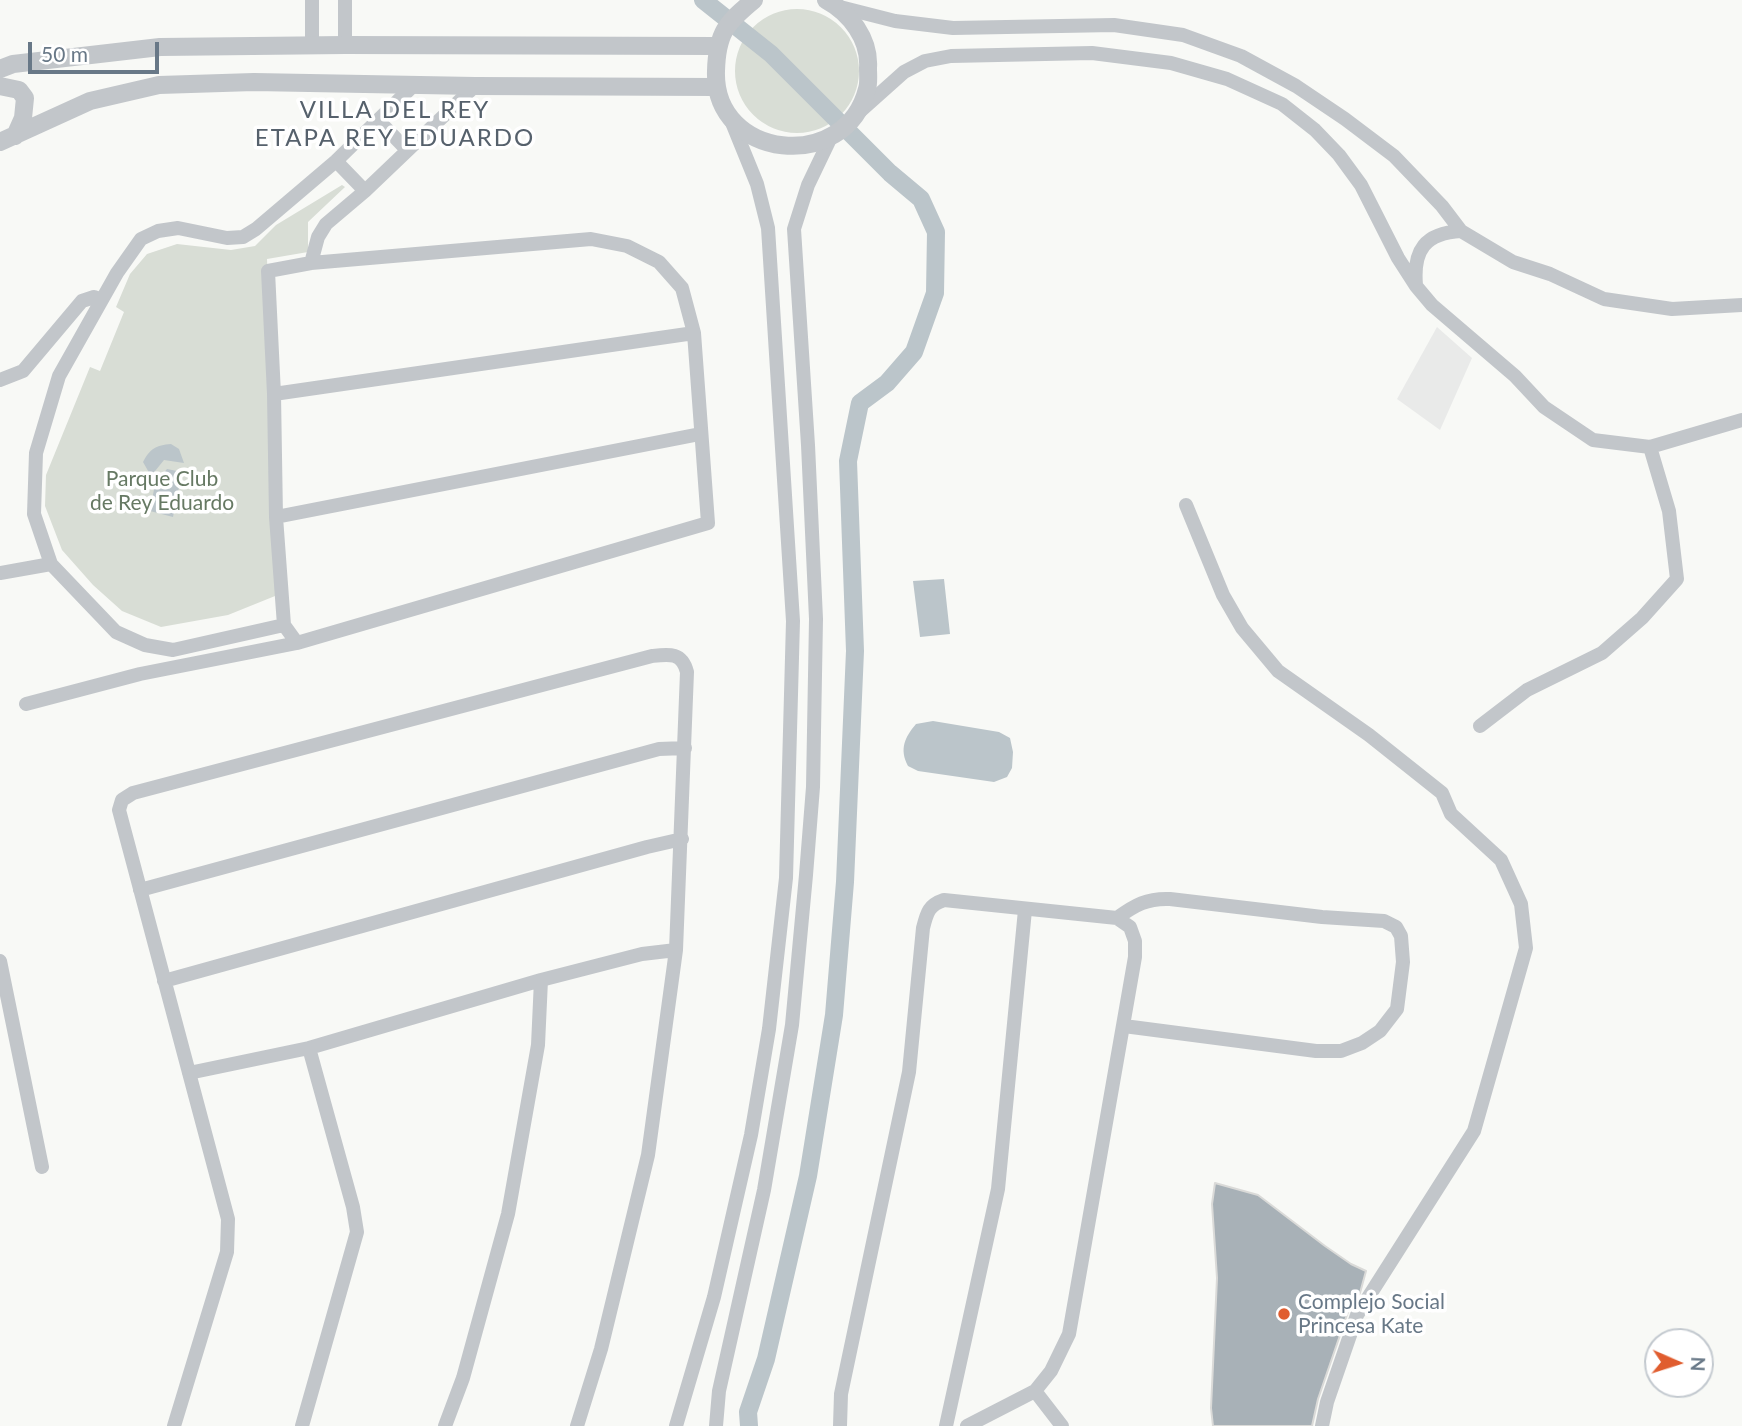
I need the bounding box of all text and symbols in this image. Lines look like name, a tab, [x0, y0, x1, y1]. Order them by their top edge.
scale bar	[32, 28, 163, 72]
text: 50 m	[41, 41, 88, 66]
district label: VILLA DEL REY ETAPA REY EDUARDO	[257, 96, 533, 152]
park label: Parque Club de Rey Eduardo	[90, 466, 234, 516]
place label: Complejo Social Princesa Kate	[1298, 1289, 1445, 1339]
marker: Complejo Social Princesa Kate	[1276, 1306, 1292, 1322]
north arrow	[1644, 1328, 1714, 1398]
text: N	[1687, 1356, 1710, 1372]

